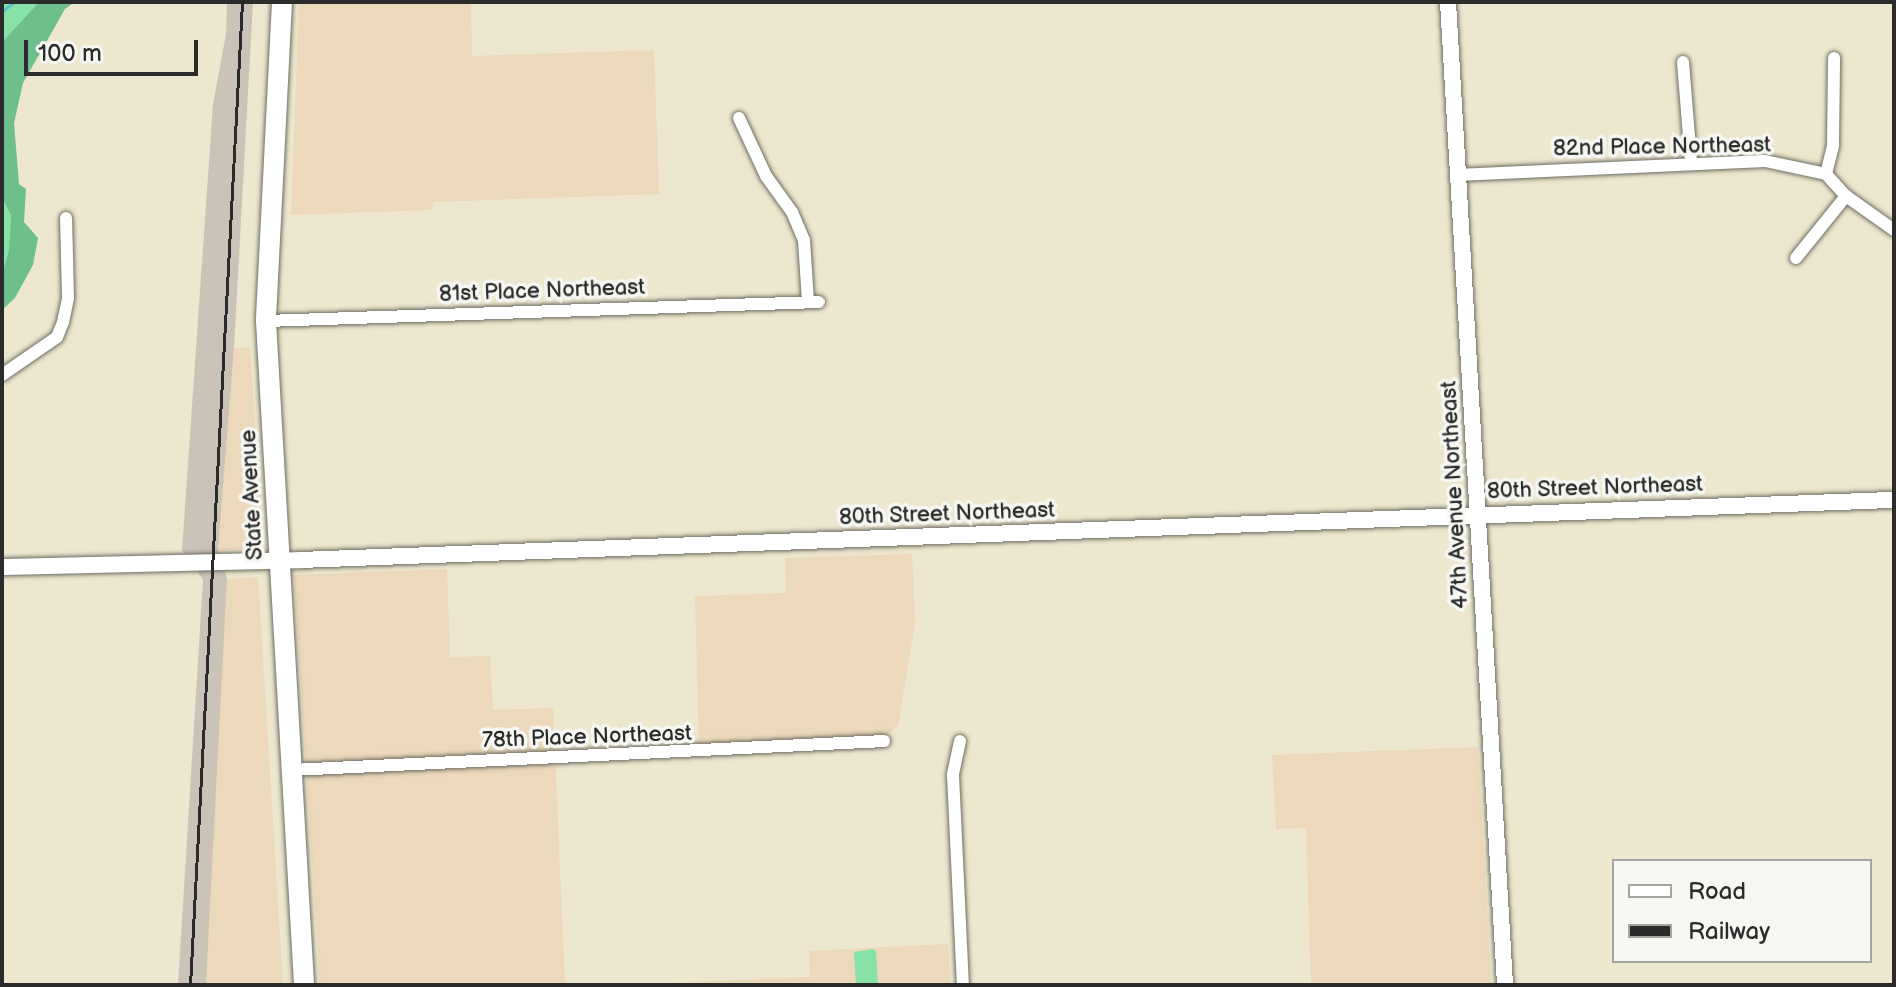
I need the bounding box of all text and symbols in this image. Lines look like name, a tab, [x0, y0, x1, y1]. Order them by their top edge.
scale bar	[28, 24, 202, 74]
text: 100 m	[38, 39, 102, 68]
street label: 82nd Place Northeast	[1553, 132, 1771, 162]
street label: 81st Place Northeast	[439, 274, 645, 308]
street label: 47th Avenue Northeast	[1436, 380, 1474, 610]
street label: State Avenue	[235, 429, 269, 561]
street label: 80th Street Northeast	[1486, 471, 1704, 505]
street label: 80th Street Northeast	[838, 497, 1056, 531]
street label: 78th Place Northeast	[482, 720, 692, 754]
legend	[1612, 859, 1872, 963]
text: Road	[1688, 877, 1746, 906]
text: Railway	[1688, 917, 1770, 946]

